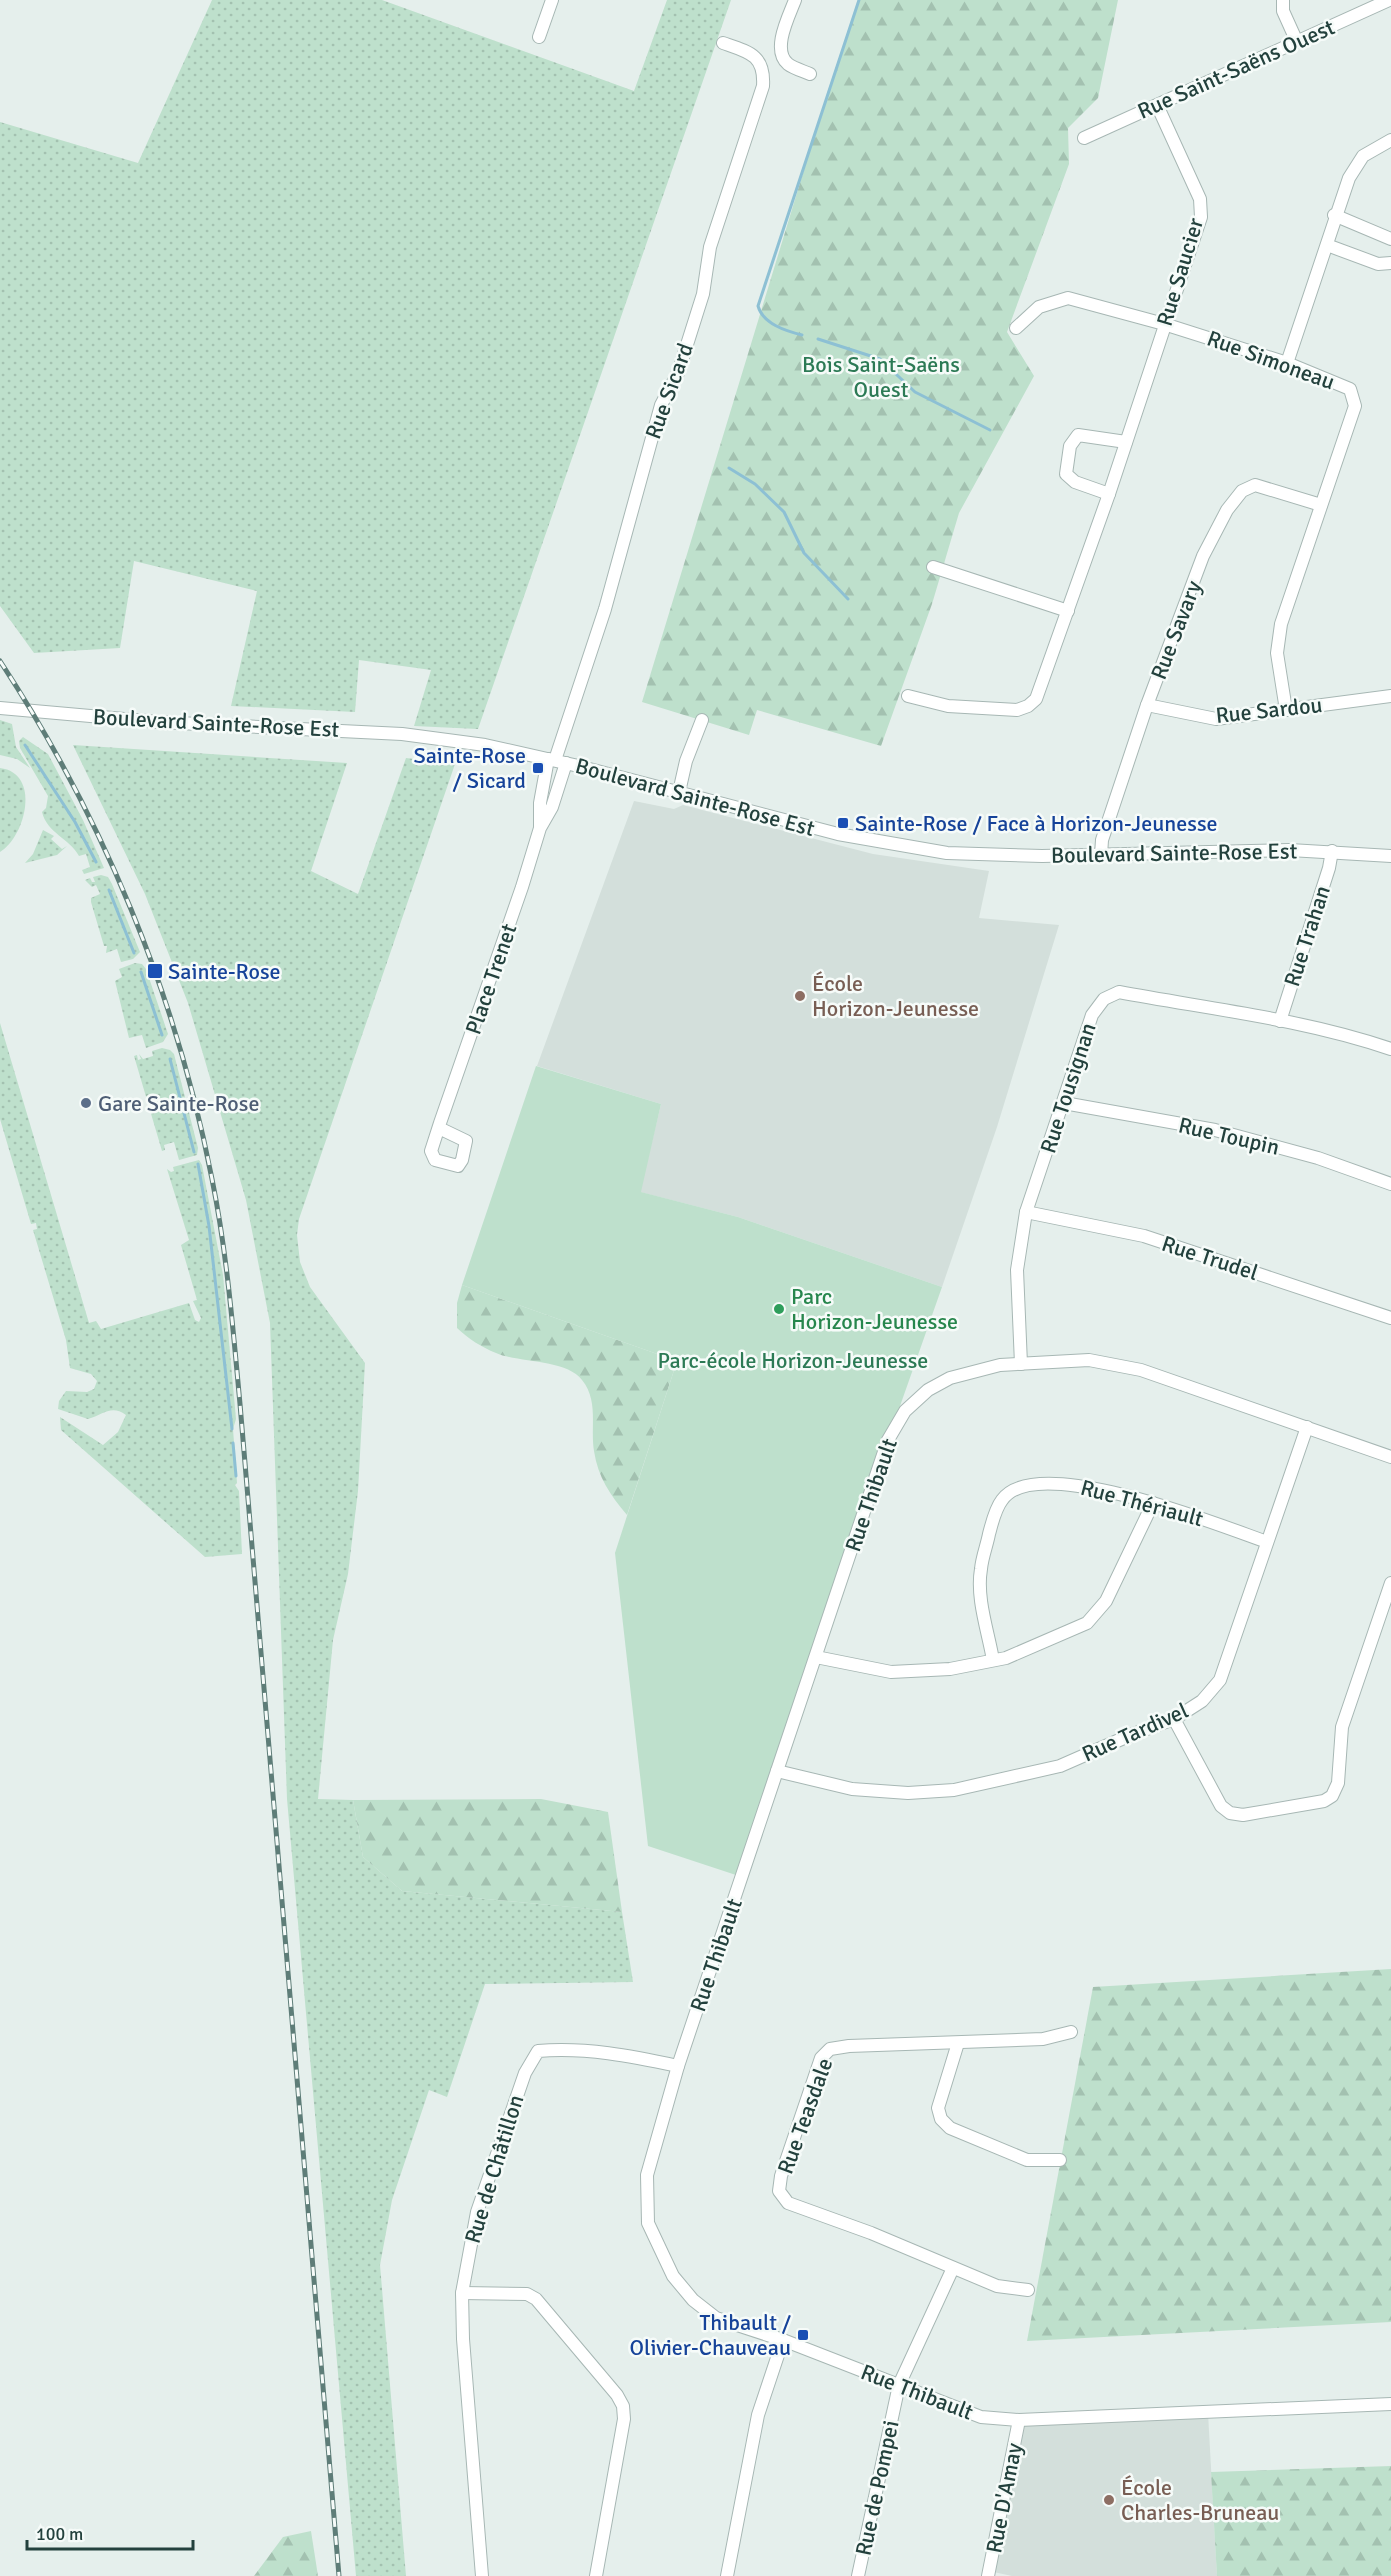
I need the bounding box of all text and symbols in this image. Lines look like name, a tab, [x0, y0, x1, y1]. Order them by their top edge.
street label: Rue Saint-Saëns Ouest	[1133, 13, 1339, 125]
street label: Rue Saucier	[1151, 215, 1209, 329]
street label: Rue Simoneau	[1203, 324, 1339, 396]
street label: Rue Sicard	[639, 339, 699, 443]
park label: Bois Saint-Saëns Ouest	[802, 351, 960, 403]
street label: Rue Savary	[1145, 576, 1207, 683]
street label: Rue Sardou	[1214, 691, 1324, 729]
street label: Boulevard Sainte-Rose Est	[92, 703, 340, 743]
place label: Sainte-Rose / Sicard	[413, 742, 526, 794]
street label: Boulevard Sainte-Rose Est	[572, 752, 818, 842]
marker: Sainte-Rose / Sicard	[531, 761, 545, 775]
place label: Sainte-Rose / Face à Horizon-Jeunesse	[855, 810, 1218, 837]
marker: Sainte-Rose / Face à Horizon-Jeunesse	[836, 816, 850, 830]
street label: Boulevard Sainte-Rose Est	[1051, 837, 1298, 869]
street label: Rue Trahan	[1278, 882, 1336, 990]
street label: Place Trenet	[459, 920, 523, 1038]
place label: Sainte-Rose	[168, 958, 281, 985]
marker: Sainte-Rose	[146, 962, 164, 980]
place label: École Horizon-Jeunesse	[812, 970, 979, 1022]
marker: École Horizon-Jeunesse	[793, 989, 807, 1003]
street label: Rue Tousignan	[1034, 1019, 1102, 1157]
place label: Gare Sainte-Rose	[98, 1090, 259, 1117]
marker: Gare Sainte-Rose	[79, 1096, 93, 1110]
street label: Rue Toupin	[1176, 1111, 1282, 1161]
street label: Rue Trudel	[1158, 1230, 1262, 1286]
place label: Parc Horizon-Jeunesse	[791, 1283, 958, 1335]
marker: Parc Horizon-Jeunesse	[772, 1302, 786, 1316]
park label: Parc-école Horizon-Jeunesse	[658, 1347, 928, 1374]
street label: Rue Thibault	[839, 1435, 903, 1555]
street label: Rue Thériault	[1078, 1474, 1207, 1532]
street label: Rue Tardivel	[1078, 1697, 1192, 1767]
street label: Rue Thibault	[684, 1895, 748, 2015]
street label: Rue Teasdale	[772, 2054, 838, 2178]
street label: Rue de Châtillon	[459, 2091, 529, 2247]
place label: Thibault / Olivier-Chauveau	[630, 2309, 792, 2361]
marker: Thibault / Olivier-Chauveau	[796, 2328, 810, 2342]
street label: Rue Thibault	[857, 2358, 977, 2426]
street label: Rue de Pompei	[849, 2418, 905, 2558]
street label: Rue D'Amay	[980, 2440, 1028, 2555]
place label: École Charles-Bruneau	[1121, 2474, 1279, 2526]
marker: École Charles-Bruneau	[1102, 2493, 1116, 2507]
scale bar	[27, 2513, 194, 2551]
text: 100 m	[36, 2523, 83, 2545]

